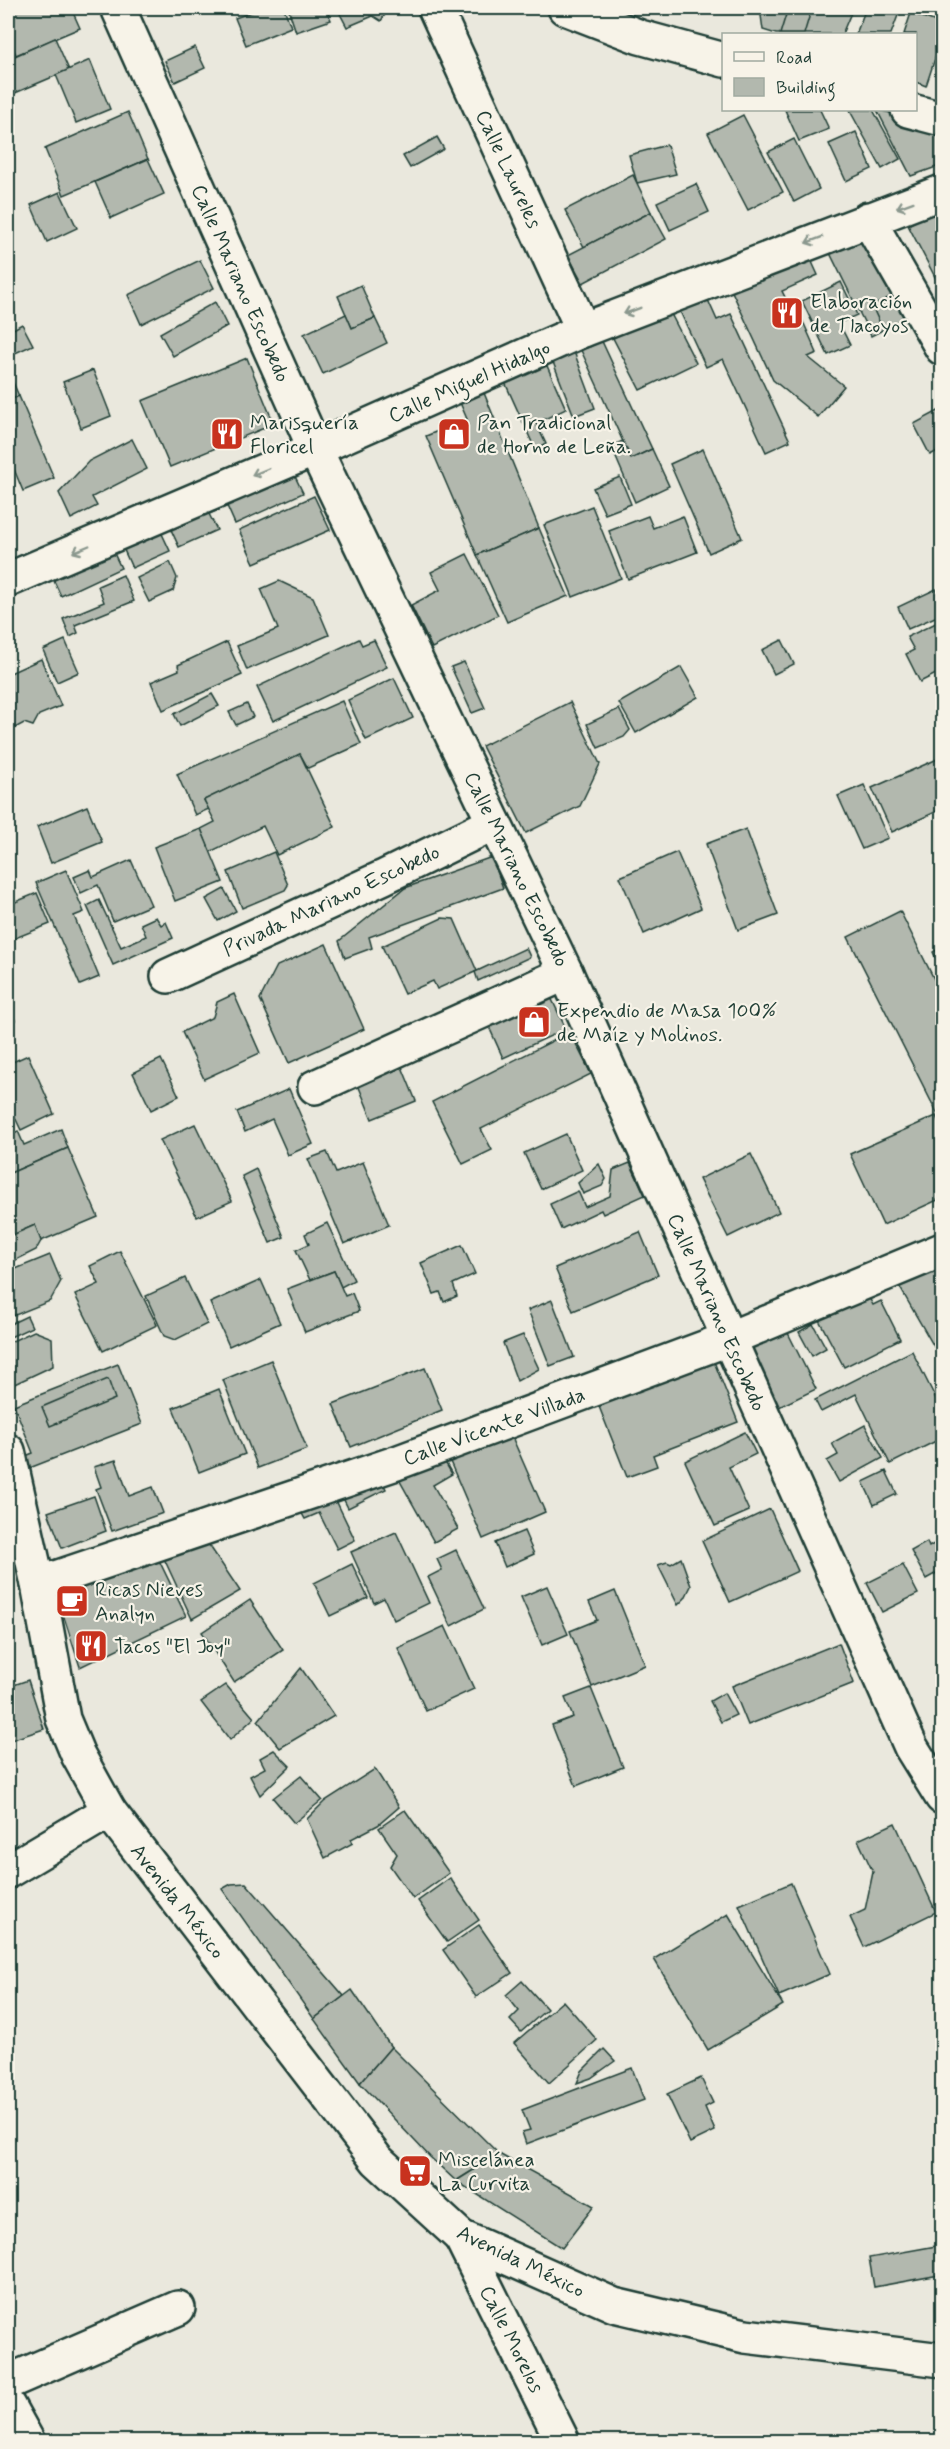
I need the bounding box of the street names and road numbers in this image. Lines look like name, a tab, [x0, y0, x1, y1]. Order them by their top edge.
street label: Calle Laureles	[468, 106, 548, 233]
street label: Calle Mariano Escobedo	[184, 180, 296, 387]
street label: Calle Miguel Hidalgo	[384, 334, 556, 432]
street label: Calle Mariano Escobedo	[457, 767, 576, 972]
street label: Privada Mariano Escobedo	[218, 838, 445, 964]
street label: Calle Mariano Escobedo	[660, 1209, 772, 1416]
street label: Calle Vicente Villada	[399, 1381, 589, 1473]
street label: Avenida México	[123, 1838, 231, 1965]
street label: Avenida México	[452, 2219, 589, 2305]
street label: Calle Morelos	[472, 2281, 550, 2398]

